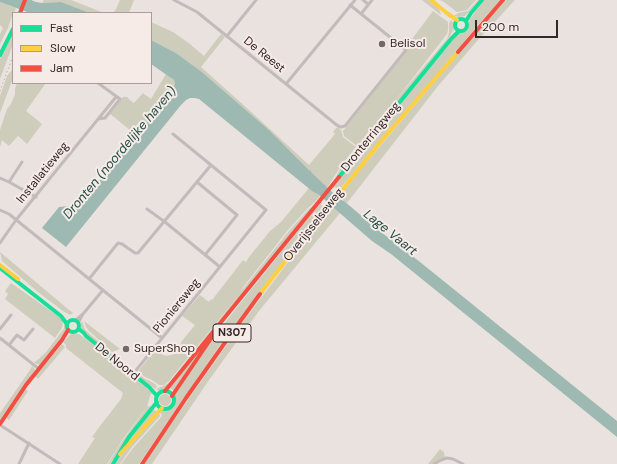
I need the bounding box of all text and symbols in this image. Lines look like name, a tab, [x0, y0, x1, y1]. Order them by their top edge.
legend	[12, 12, 152, 84]
scale bar	[477, 12, 560, 38]
text: 200 m	[482, 19, 519, 35]
text: Fast	[50, 20, 73, 36]
street label: De Reest	[240, 34, 288, 76]
place label: Belisol	[390, 37, 425, 51]
marker: Belisol	[377, 39, 387, 49]
text: Slow	[50, 40, 76, 56]
text: Jam	[50, 60, 73, 76]
water label: Dronten (noordelijke haven)	[60, 84, 180, 222]
street label: Dronterringweg	[338, 99, 404, 175]
street label: Installatieweg	[14, 139, 72, 207]
street label: Overijsselseweg	[281, 186, 347, 264]
water label: Lage Vaart	[360, 207, 420, 259]
street label: Pioniersweg	[151, 276, 203, 336]
road number: N307	[213, 324, 251, 342]
street label: De Noord	[92, 340, 142, 384]
place label: SuperShop	[134, 342, 195, 356]
marker: SuperShop	[121, 344, 131, 354]

